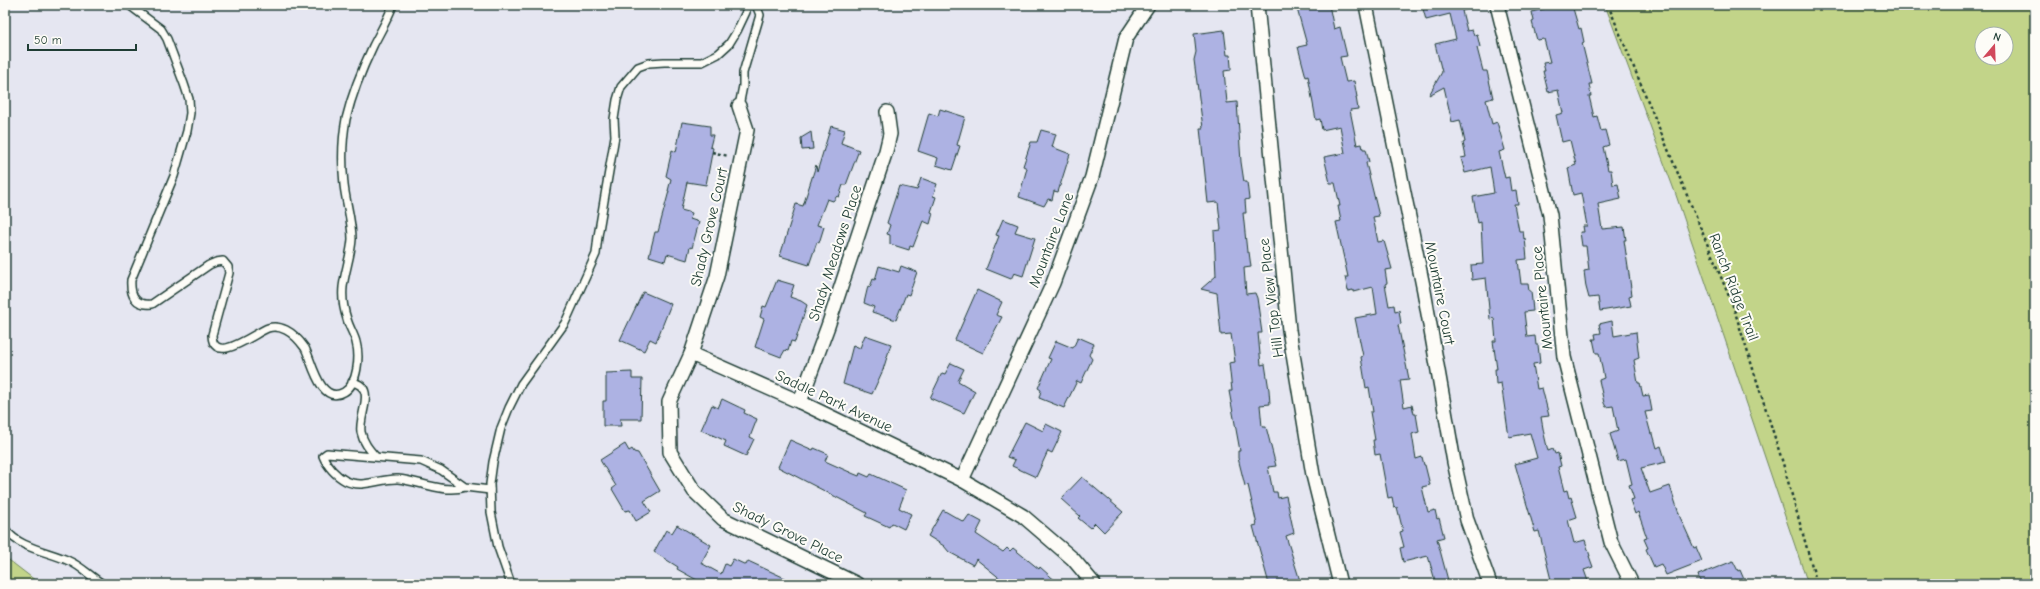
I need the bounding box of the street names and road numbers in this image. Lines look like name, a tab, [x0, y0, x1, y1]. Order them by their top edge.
street label: Shady Grove Court	[687, 165, 732, 288]
street label: Shady Meadows Place	[805, 182, 866, 323]
street label: Mountaire Lane	[1025, 189, 1078, 290]
street label: Ranch Ridge Trail	[1705, 231, 1763, 343]
street label: Hill Top View Place	[1255, 237, 1287, 359]
street label: Mountaire Court	[1421, 240, 1459, 347]
street label: Mountaire Place	[1528, 245, 1556, 351]
street label: Saddle Park Avenue	[773, 366, 896, 436]
street label: Shady Grove Place	[730, 497, 847, 567]

